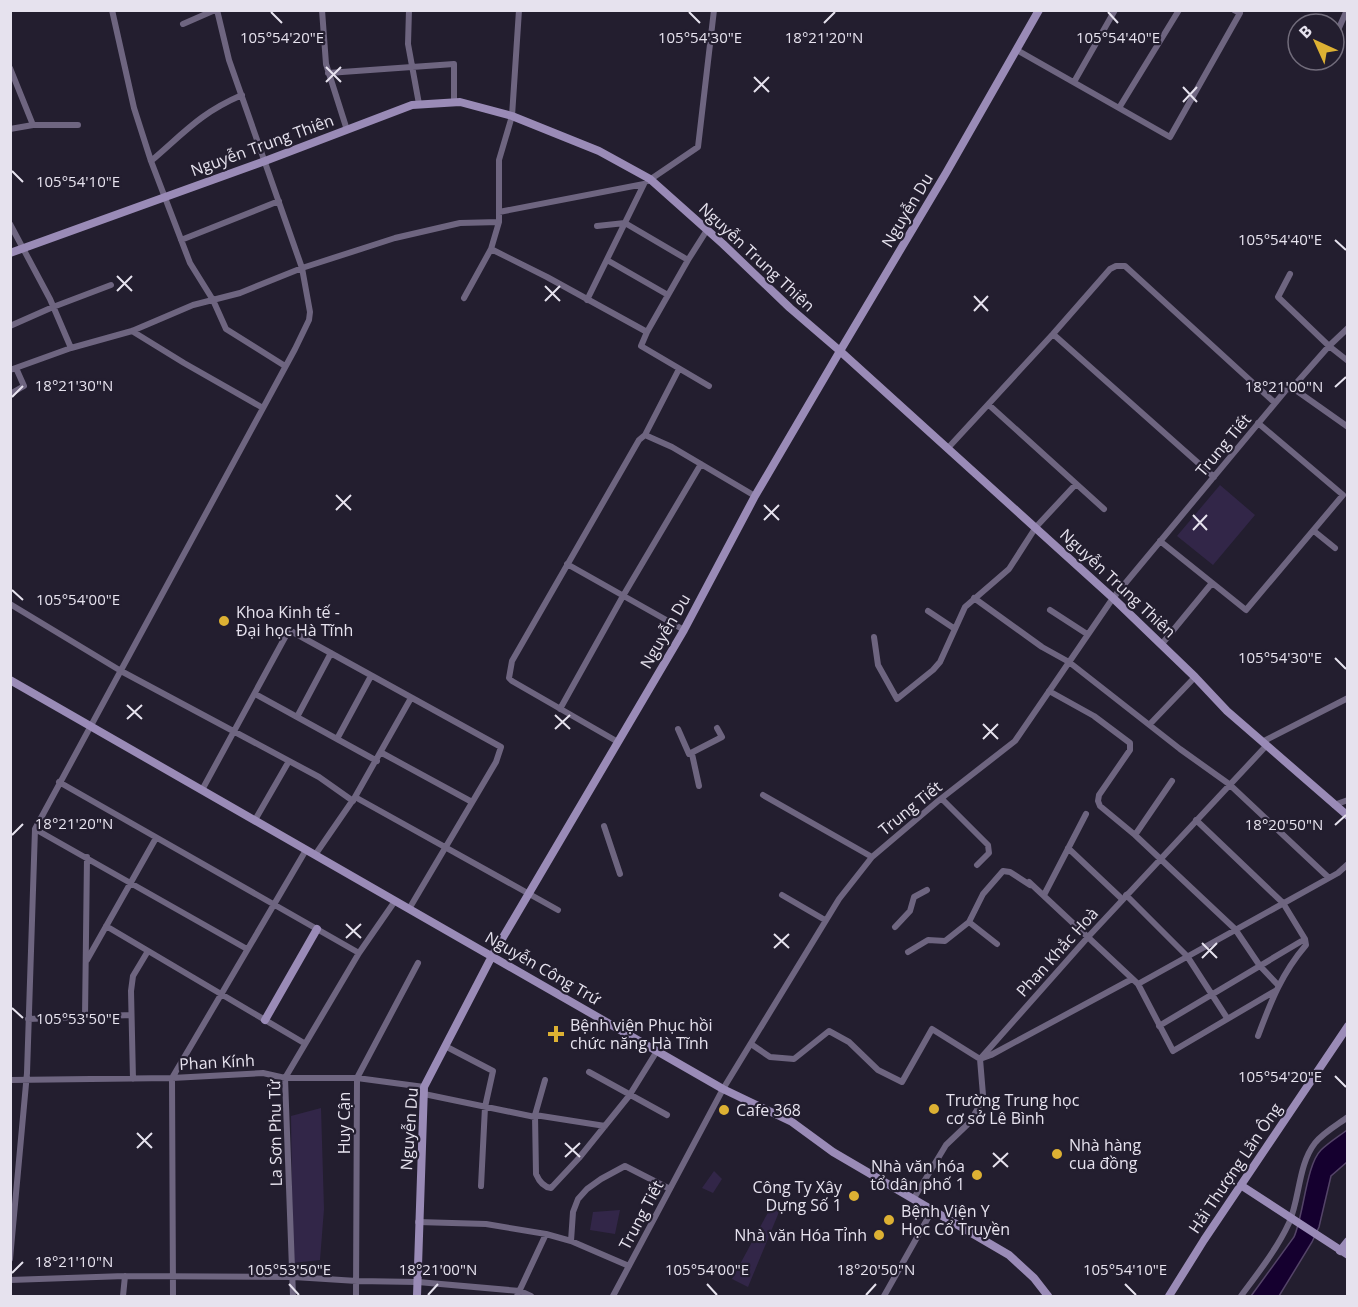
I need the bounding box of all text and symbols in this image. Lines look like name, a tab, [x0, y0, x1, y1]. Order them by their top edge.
north arrow	[1286, 12, 1346, 72]
text: B	[1294, 20, 1317, 43]
text: 105°54'20"E	[240, 27, 324, 47]
text: 105°54'30"E	[658, 27, 742, 47]
text: 18°21'20"N	[785, 27, 863, 47]
text: 105°54'40"E	[1076, 27, 1160, 47]
street label: Nguyễn Trung Thiên	[187, 109, 337, 181]
street label: Nguyễn Du	[876, 169, 938, 251]
text: 105°54'10"E	[36, 171, 120, 191]
street label: Nguyễn Trung Thiên	[694, 198, 820, 316]
text: 105°54'40"E	[1238, 229, 1322, 249]
text: 18°21'30"N	[35, 375, 113, 395]
text: 18°21'00"N	[1245, 376, 1323, 396]
street label: Trung Tiết	[1190, 409, 1256, 481]
street label: Nguyễn Trung Thiên	[1055, 524, 1181, 642]
text: 105°54'00"E	[36, 589, 120, 609]
street label: Nguyễn Du	[635, 590, 695, 672]
place label: Khoa Kinh tế - Đại học Hà Tĩnh	[236, 601, 353, 641]
marker: Khoa Kinh tế - Đại học Hà Tĩnh	[217, 614, 231, 628]
text: 105°54'30"E	[1238, 647, 1322, 667]
street label: Trung Tiết	[874, 776, 946, 840]
text: 18°21'20"N	[35, 813, 113, 833]
text: 18°20'50"N	[1245, 814, 1323, 834]
street label: Phan Khắc Hoà	[1011, 903, 1103, 1001]
street label: Nguyễn Công Trứ	[481, 926, 606, 1011]
text: 105°53'50"E	[36, 1008, 120, 1028]
place label: Bệnh viện Phục hồi chức năng Hà Tĩnh	[570, 1014, 713, 1054]
marker: Bệnh viện Phục hồi chức năng Hà Tĩnh	[547, 1025, 565, 1043]
street label: Phan Kính	[179, 1049, 255, 1075]
text: 105°54'20"E	[1238, 1066, 1322, 1086]
street label: La Sơn Phu Tử	[263, 1078, 287, 1187]
street label: Nguyễn Du	[395, 1087, 423, 1171]
place label: Trường Trung học cơ sở Lê Bình	[946, 1089, 1080, 1129]
street label: Huy Cận	[333, 1092, 355, 1154]
street label: Hải Thượng Lãn Ông	[1183, 1098, 1287, 1237]
place label: Cafe 368	[736, 1099, 801, 1121]
marker: Trường Trung học cơ sở Lê Bình	[927, 1102, 941, 1116]
marker: Cafe 368	[717, 1103, 731, 1117]
place label: Nhà hàng cua đồng	[1069, 1134, 1141, 1174]
marker: Nhà hàng cua đồng	[1050, 1147, 1064, 1161]
place label: Nhà văn hóa tổ dân phố 1	[870, 1155, 965, 1195]
marker: Nhà văn hóa tổ dân phố 1	[970, 1168, 984, 1182]
street label: Trung Tiết	[614, 1176, 669, 1253]
place label: Công Ty Xây Dựng Số 1	[753, 1176, 843, 1216]
marker: Công Ty Xây Dựng Số 1	[847, 1189, 861, 1203]
place label: Bệnh Viện Y Học Cổ Truyền	[901, 1200, 1010, 1240]
marker: Bệnh Viện Y Học Cổ Truyền	[882, 1213, 896, 1227]
place label: Nhà văn Hóa Tỉnh	[734, 1224, 867, 1246]
marker: Nhà văn Hóa Tỉnh	[872, 1228, 886, 1242]
text: 18°21'10"N	[35, 1251, 113, 1271]
text: 105°53'50"E	[247, 1259, 331, 1279]
text: 18°21'00"N	[399, 1259, 477, 1279]
text: 105°54'00"E	[665, 1259, 749, 1279]
text: 18°20'50"N	[837, 1259, 915, 1279]
text: 105°54'10"E	[1083, 1259, 1167, 1279]

